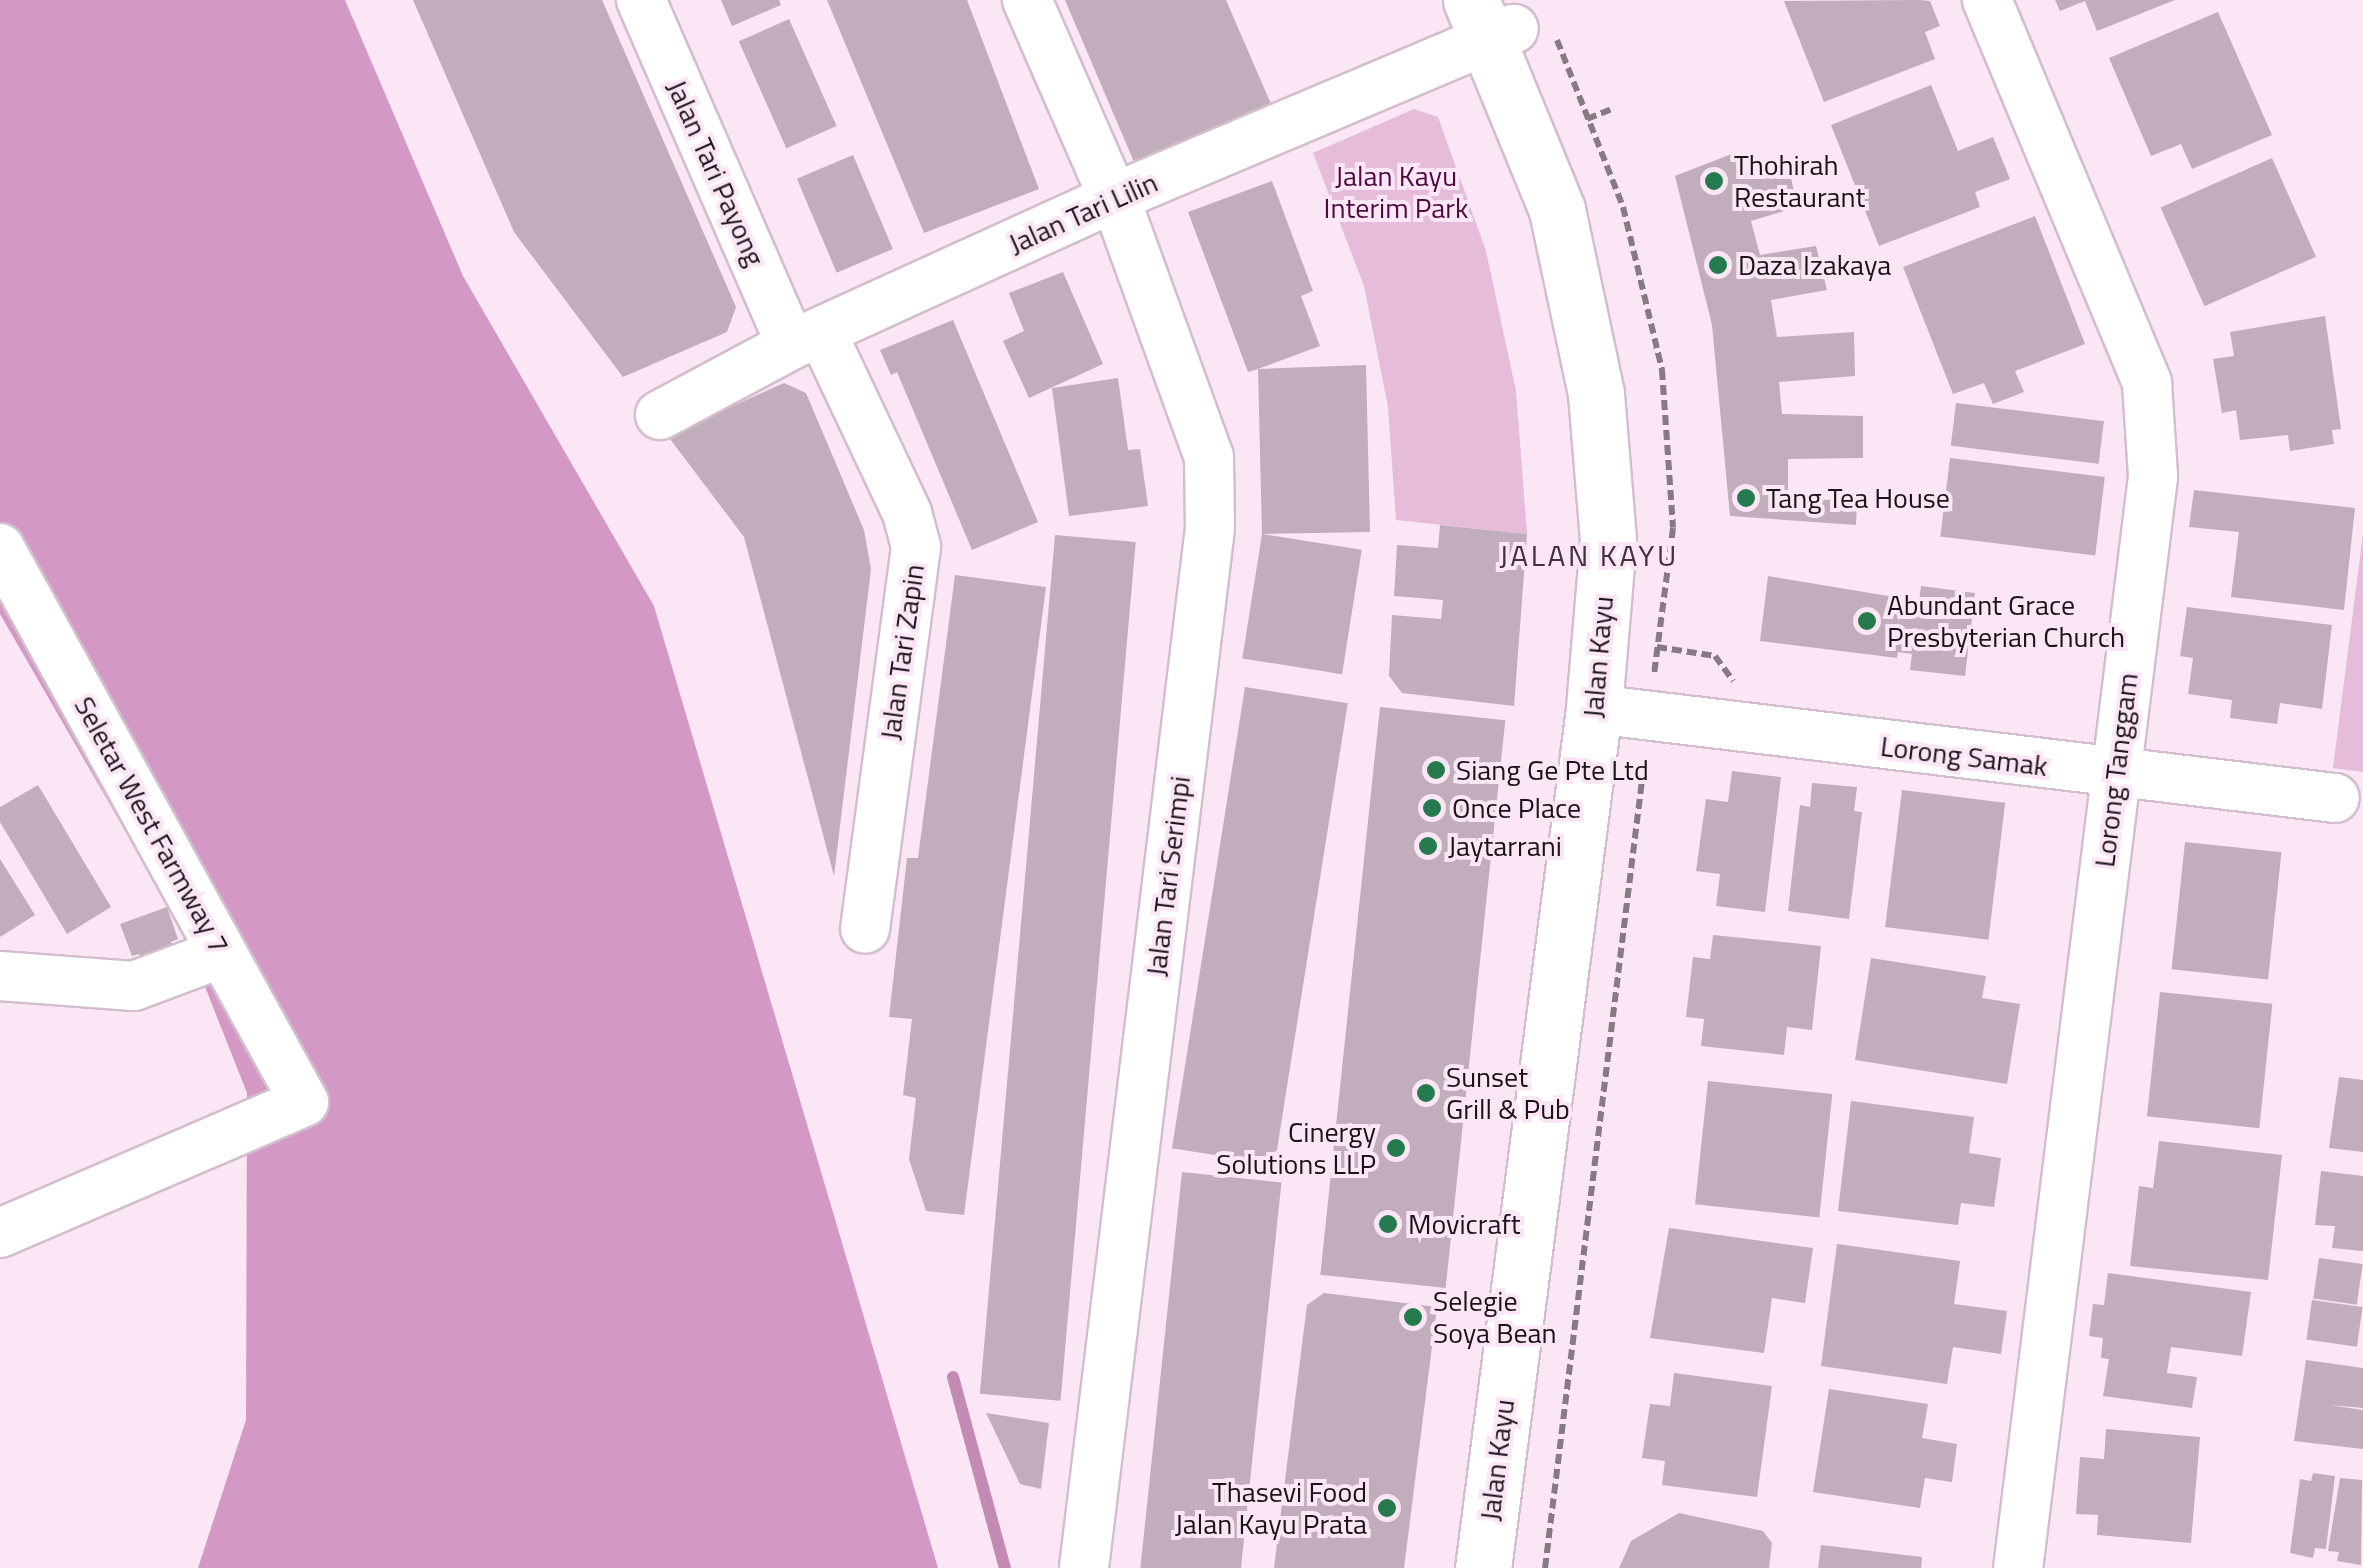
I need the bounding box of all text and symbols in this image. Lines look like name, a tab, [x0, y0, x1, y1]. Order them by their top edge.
street label: Jalan Tari Payong	[660, 75, 772, 271]
place label: Thohirah Restaurant	[1734, 148, 1865, 214]
park label: Jalan Kayu Interim Park	[1324, 159, 1468, 225]
street label: Jalan Tari Lilin	[1003, 165, 1163, 261]
marker: Thohirah Restaurant	[1703, 170, 1725, 192]
place label: Daza Izakaya	[1738, 248, 1891, 282]
marker: Daza Izakaya	[1707, 254, 1729, 276]
place label: Tang Tea House	[1766, 481, 1950, 515]
marker: Tang Tea House	[1735, 487, 1757, 509]
district label: JALAN KAYU	[1499, 537, 1679, 573]
street label: Jalan Tari Zapin	[873, 562, 931, 742]
place label: Abundant Grace Presbyterian Church	[1887, 588, 2125, 654]
street label: Jalan Kayu	[1576, 595, 1620, 719]
marker: Abundant Grace Presbyterian Church	[1856, 610, 1878, 632]
street label: Lorong Tanggam	[2087, 671, 2145, 869]
street label: Seletar West Farmway 7	[67, 691, 237, 959]
street label: Lorong Samak	[1879, 729, 2049, 783]
place label: Siang Ge Pte Ltd	[1456, 753, 1649, 787]
marker: Siang Ge Pte Ltd	[1425, 759, 1447, 781]
street label: Jalan Tari Serimpi	[1139, 774, 1197, 978]
place label: Once Place	[1452, 791, 1581, 825]
marker: Once Place	[1421, 797, 1443, 819]
place label: Jaytarrani	[1448, 829, 1562, 863]
marker: Jaytarrani	[1417, 835, 1439, 857]
place label: Sunset Grill & Pub	[1446, 1060, 1570, 1126]
marker: Sunset Grill & Pub	[1415, 1082, 1437, 1104]
place label: Cinergy Solutions LLP	[1216, 1115, 1376, 1181]
marker: Cinergy Solutions LLP	[1385, 1137, 1407, 1159]
place label: Movicraft	[1408, 1207, 1521, 1241]
marker: Movicraft	[1377, 1213, 1399, 1235]
place label: Selegie Soya Bean	[1433, 1284, 1557, 1350]
marker: Selegie Soya Bean	[1402, 1306, 1424, 1328]
street label: Jalan Kayu	[1473, 1397, 1521, 1523]
place label: Thasevi Food Jalan Kayu Prata	[1175, 1475, 1367, 1541]
marker: Thasevi Food Jalan Kayu Prata	[1376, 1497, 1398, 1519]

